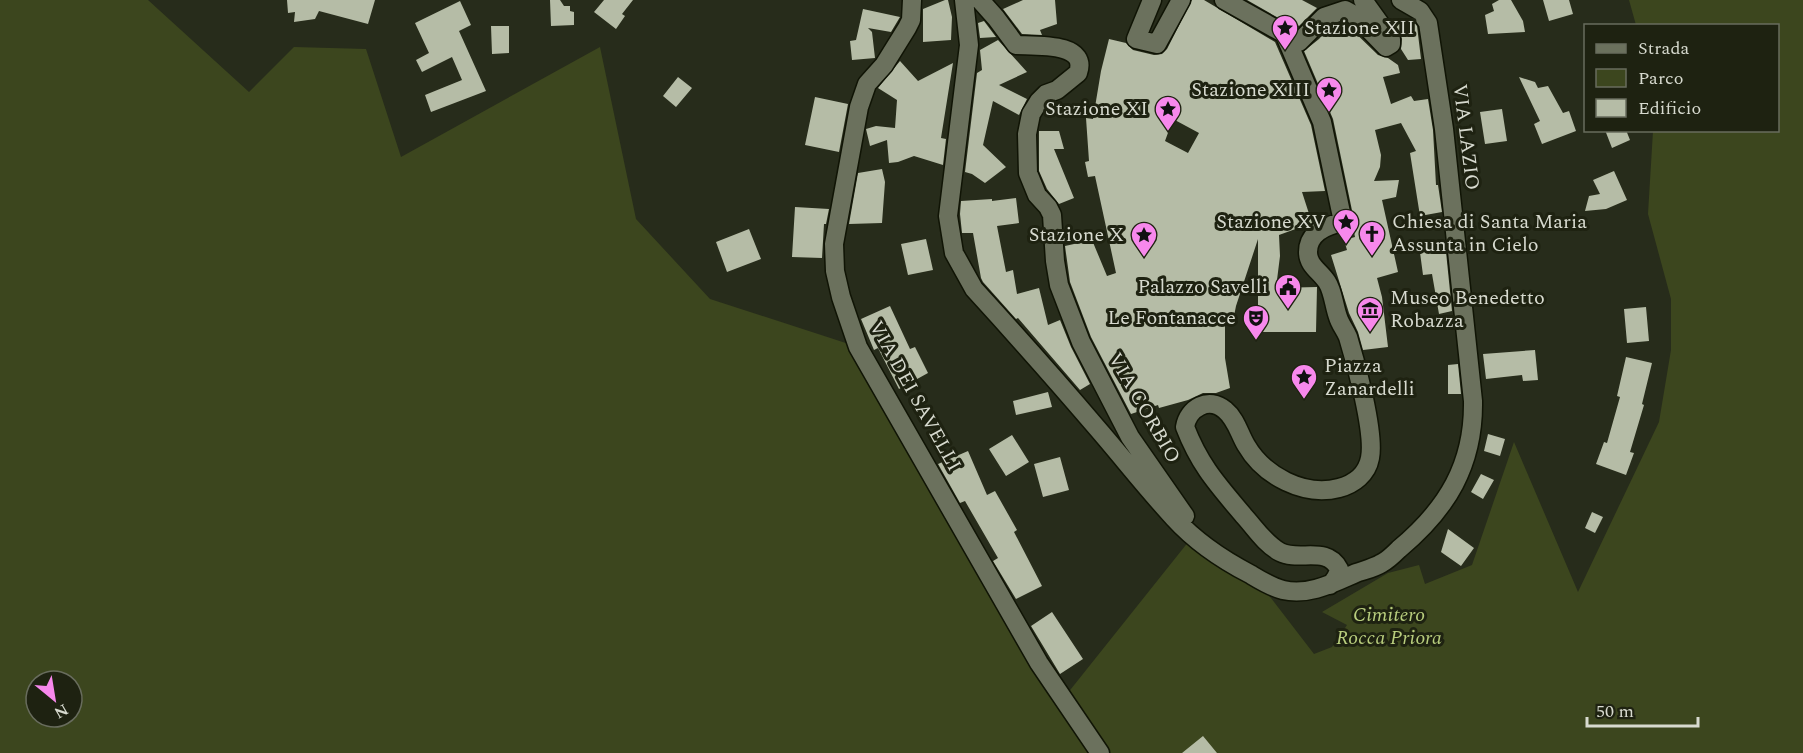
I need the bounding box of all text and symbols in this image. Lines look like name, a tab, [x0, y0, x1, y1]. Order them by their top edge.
place icon: Stazione XII	[1270, 13, 1300, 51]
place label: Stazione XII	[1304, 13, 1415, 43]
legend	[1584, 24, 1779, 132]
text: Strada	[1638, 35, 1689, 62]
text: Parco	[1638, 65, 1683, 92]
place label: Stazione XIII	[1191, 75, 1310, 105]
place icon: Stazione XIII	[1314, 75, 1344, 113]
street label: VIA LAZIO	[1445, 82, 1487, 192]
place label: Stazione XI	[1045, 94, 1148, 124]
place icon: Stazione XI	[1153, 94, 1183, 132]
text: Edificio	[1638, 95, 1701, 122]
place label: Stazione XV	[1216, 207, 1326, 237]
place icon: Stazione XV	[1331, 207, 1361, 245]
place label: Chiesa di Santa Maria Assunta in Cielo	[1392, 207, 1587, 260]
church icon: Chiesa di Santa Maria Assunta in Cielo	[1357, 219, 1387, 257]
place label: Stazione X	[1029, 220, 1124, 250]
place icon: Stazione X	[1129, 220, 1159, 258]
place label: Palazzo Savelli	[1138, 272, 1268, 302]
public building icon: Palazzo Savelli	[1273, 272, 1303, 310]
place label: Museo Benedetto Robazza	[1390, 283, 1545, 336]
museum icon: Museo Benedetto Robazza	[1355, 295, 1385, 333]
place label: Le Fontanacce	[1108, 303, 1236, 333]
theatre icon: Le Fontanacce	[1241, 303, 1271, 341]
street label: VIA DEI SAVELLI	[861, 315, 969, 477]
street label: VIA CORBIO	[1100, 347, 1188, 469]
place label: Piazza Zanardelli	[1324, 351, 1415, 404]
place icon: Piazza Zanardelli	[1289, 362, 1319, 400]
park label: Cimitero Rocca Priora	[1336, 600, 1442, 653]
north arrow	[24, 669, 84, 729]
scale bar	[1587, 690, 1698, 728]
text: N	[49, 697, 73, 725]
text: 50 m	[1596, 698, 1634, 725]

